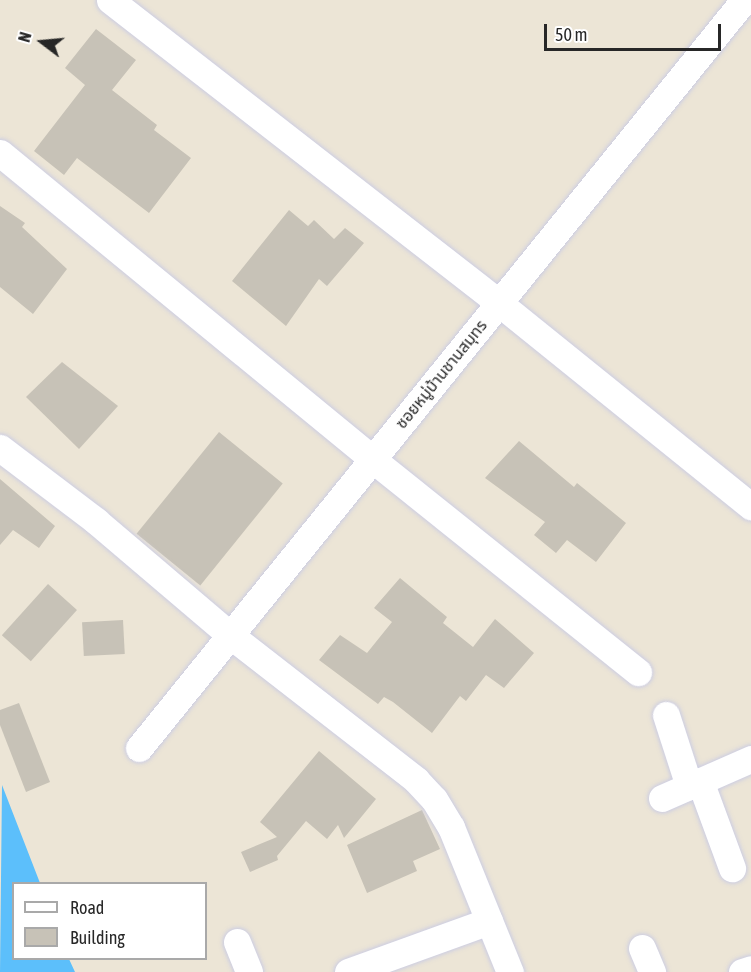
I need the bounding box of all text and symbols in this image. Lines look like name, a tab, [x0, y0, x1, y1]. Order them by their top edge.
north arrow	[12, 12, 72, 72]
scale bar	[547, 12, 724, 50]
text: 50 m	[555, 24, 587, 45]
text: N	[15, 30, 35, 44]
street label: ซอยหมู่บ้านชานสมุทร	[391, 316, 491, 432]
legend	[12, 882, 207, 960]
text: Road	[70, 897, 104, 918]
text: Building	[70, 927, 125, 948]

